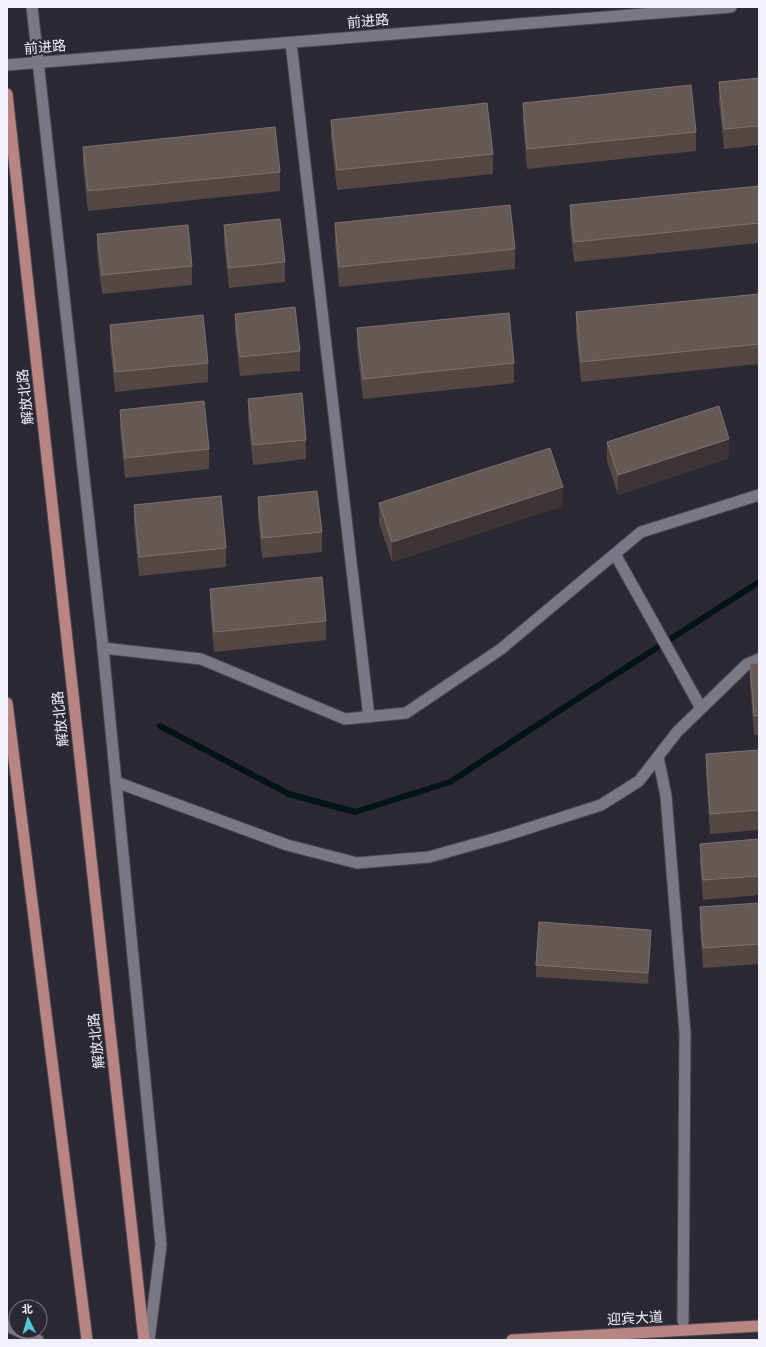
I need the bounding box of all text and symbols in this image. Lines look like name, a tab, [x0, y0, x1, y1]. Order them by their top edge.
street label: 前进路	[346, 10, 390, 32]
street label: 前进路	[23, 36, 67, 58]
street label: 解放北路	[13, 368, 37, 426]
street label: 解放北路	[48, 690, 72, 748]
street label: 解放北路	[84, 1012, 108, 1070]
north arrow	[8, 1299, 48, 1339]
text: 北	[21, 1302, 33, 1316]
street label: 迎宾大道	[607, 1308, 663, 1328]

